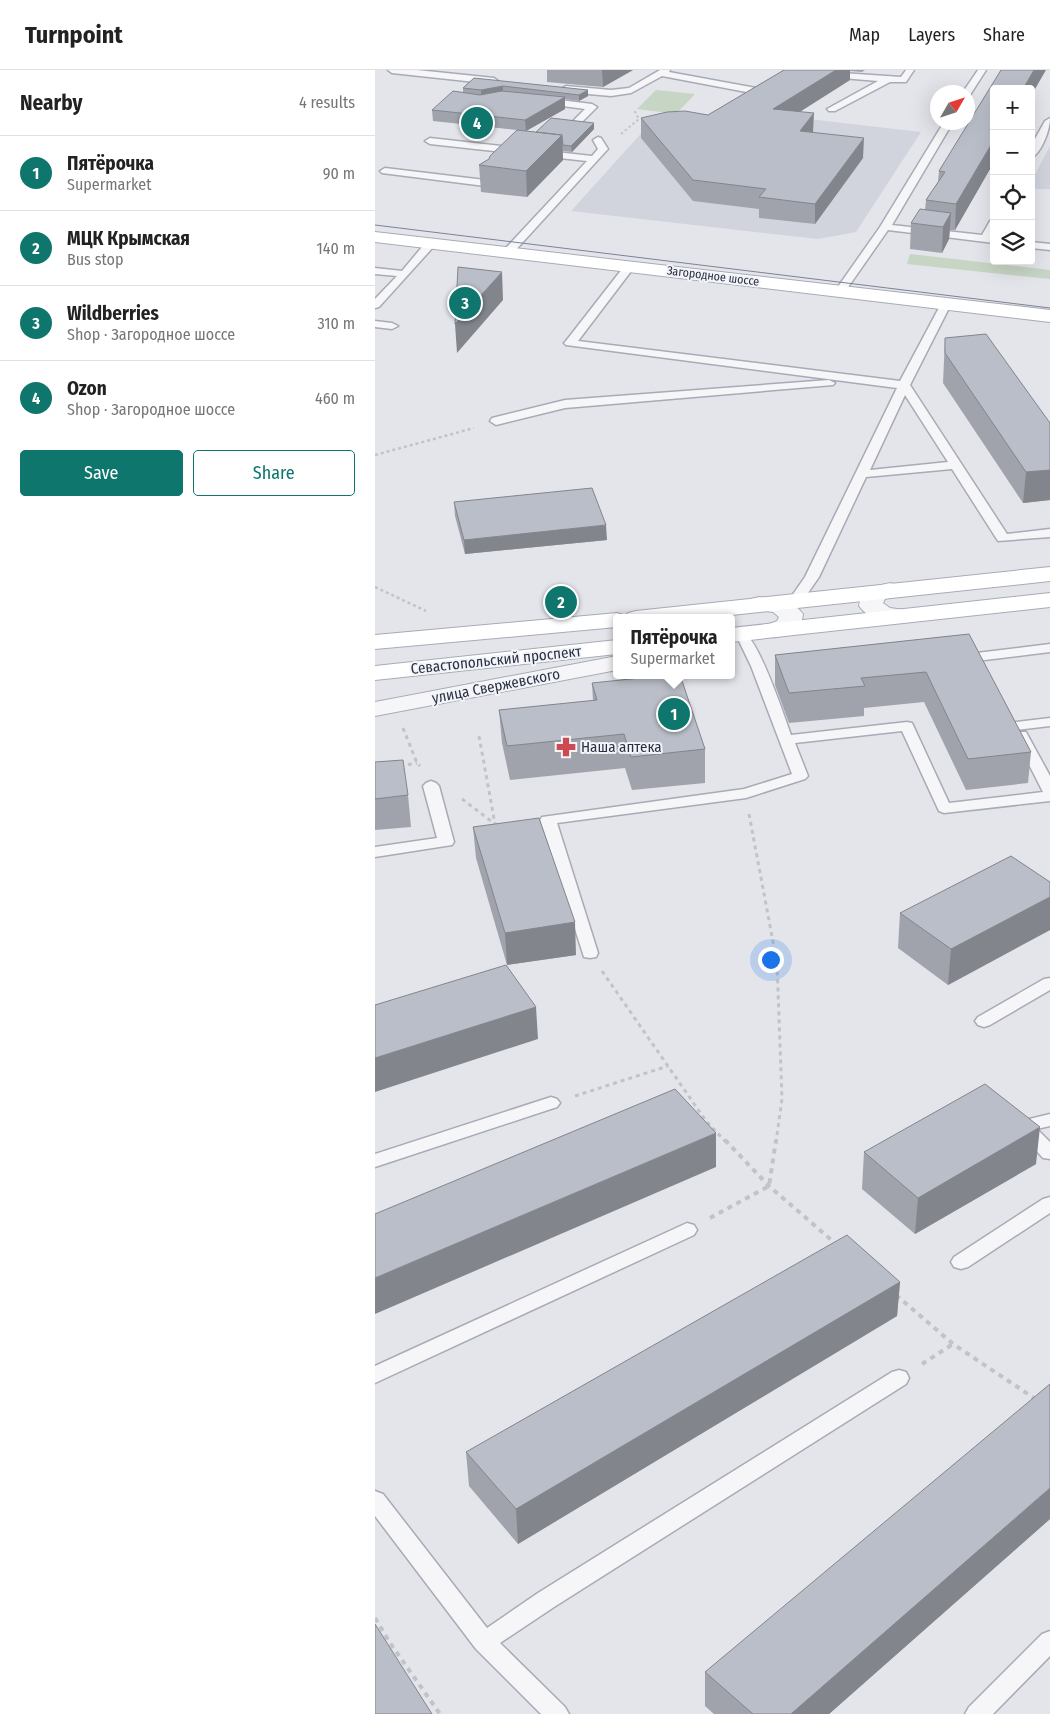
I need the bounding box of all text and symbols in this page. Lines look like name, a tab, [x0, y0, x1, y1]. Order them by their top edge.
text: Turnpoint	[25, 21, 123, 49]
text: Map	[849, 24, 880, 46]
text: Layers	[908, 24, 955, 46]
text: Share	[983, 24, 1025, 46]
north arrow	[930, 85, 975, 130]
map controls	[990, 85, 1035, 265]
button: +	[990, 85, 1035, 130]
text: Nearby	[20, 90, 82, 116]
text: 4 results	[299, 93, 355, 112]
pin: 4	[461, 104, 493, 142]
button: −	[990, 130, 1035, 175]
text: Пятёрочка	[67, 152, 154, 175]
text: 1	[33, 164, 39, 183]
text: 90 m	[323, 164, 355, 183]
text: Supermarket	[67, 175, 151, 194]
button: locate	[990, 175, 1035, 220]
button: layers	[990, 220, 1035, 265]
text: МЦК Крымская	[67, 227, 190, 250]
text: 2	[32, 239, 40, 258]
text: 140 m	[317, 239, 355, 258]
text: Bus stop	[67, 250, 123, 269]
street label: Загородное шоссе	[666, 263, 760, 289]
pin: 3	[449, 284, 481, 322]
text: Wildberries	[67, 302, 159, 325]
text: 3	[32, 314, 40, 333]
text: 310 m	[318, 314, 355, 333]
text: Shop · Загородное шоссе	[67, 325, 235, 344]
text: Ozon	[67, 377, 107, 400]
text: 4	[32, 389, 40, 408]
text: 460 m	[315, 389, 355, 408]
text: Shop · Загородное шоссе	[67, 400, 235, 419]
button: Save	[20, 450, 183, 496]
button: Share	[193, 450, 355, 496]
pin: 2	[545, 583, 577, 621]
popup	[613, 614, 735, 679]
text: Пятёрочка	[631, 626, 717, 649]
street label: Севастопольский проспект	[410, 642, 583, 678]
text: Supermarket	[631, 649, 715, 668]
street label: улица Свержевского	[430, 665, 562, 707]
pin: 1	[658, 695, 690, 733]
pharmacy icon: Наша аптека	[555, 736, 577, 758]
place label: Наша аптека	[581, 738, 662, 756]
your location	[758, 947, 784, 973]

